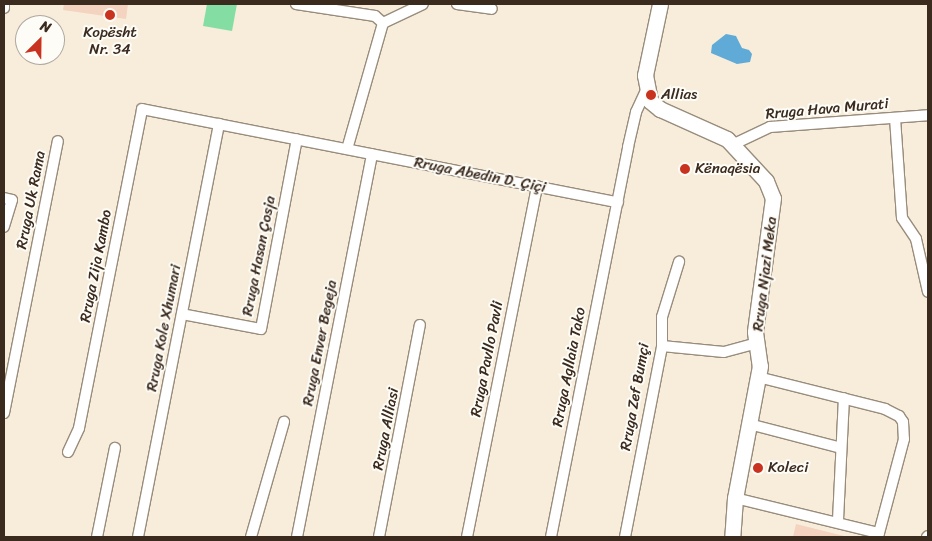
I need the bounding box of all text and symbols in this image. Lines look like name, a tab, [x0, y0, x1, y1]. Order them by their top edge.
marker: Kopësht Nr. 34	[104, 9, 116, 21]
text: N	[36, 13, 55, 40]
north arrow	[15, 15, 65, 65]
place label: Kopësht Nr. 34	[83, 23, 137, 58]
place label: Allias	[661, 86, 697, 104]
marker: Allias	[645, 89, 657, 101]
street label: Rruga Hava Murati	[765, 95, 889, 123]
street label: Rruga Uk Rama	[13, 149, 49, 251]
street label: Rruga Abedin D. Çiçi	[412, 153, 548, 197]
place label: Kënaqësia	[695, 160, 760, 178]
marker: Kënaqësia	[679, 163, 691, 175]
street label: Rruga Hasan Çosja	[238, 194, 280, 318]
street label: Rruga Zija Kambo	[76, 208, 116, 324]
street label: Rruga Njazi Meka	[749, 215, 781, 333]
street label: Rruga Kole Xhumari	[143, 262, 185, 394]
street label: Rruga Enver Begeja	[299, 278, 341, 408]
street label: Rruga Pavllo Pavli	[467, 299, 507, 419]
street label: Rruga Agllaia Tako	[549, 306, 589, 428]
street label: Rruga Zef Bumçi	[617, 342, 653, 452]
street label: Rruga Alliasi	[369, 387, 403, 471]
place label: Koleci	[768, 459, 808, 477]
marker: Koleci	[752, 462, 764, 474]

